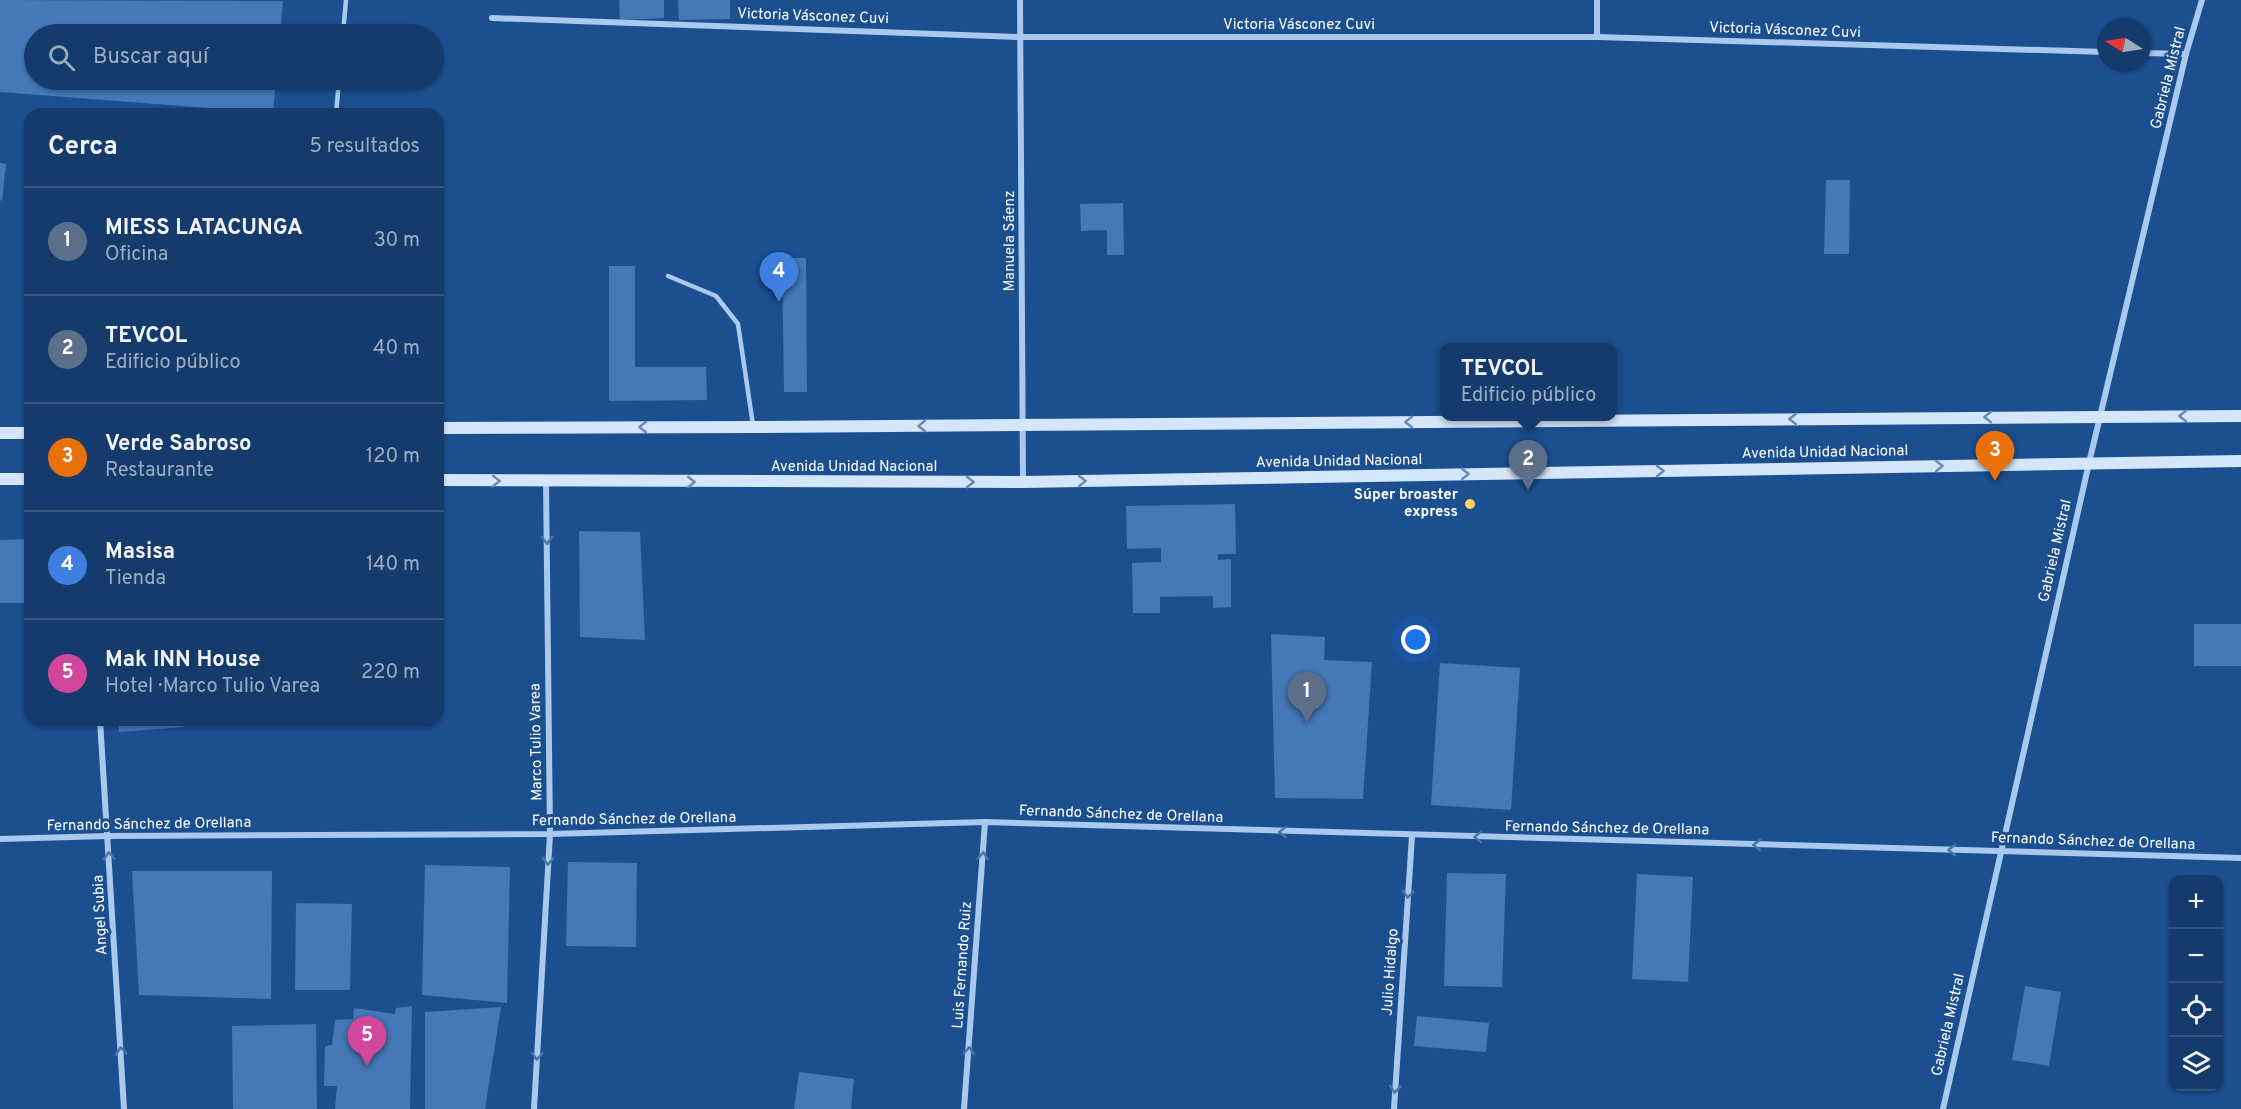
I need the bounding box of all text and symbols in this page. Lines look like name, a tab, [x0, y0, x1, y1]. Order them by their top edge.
street label: Victoria Vásconez Cuvi	[737, 5, 889, 29]
street label: Victoria Vásconez Cuvi	[1223, 16, 1375, 35]
north arrow	[2097, 18, 2151, 72]
street label: Victoria Vásconez Cuvi	[1709, 19, 1861, 43]
search box	[24, 24, 444, 90]
street label: Gabriela Mistral	[2147, 25, 2191, 131]
icon: search	[45, 41, 78, 74]
text: Buscar aquí	[93, 44, 209, 71]
text: Cerca	[48, 131, 118, 164]
text: 5 resultados	[310, 134, 420, 160]
street label: Manuela Sáenz	[1001, 190, 1020, 292]
text: MIESS LATACUNGA	[105, 215, 303, 242]
text: 1	[64, 228, 72, 254]
text: 30 m	[374, 228, 420, 254]
text: Oficina	[105, 242, 168, 268]
pin: 4	[760, 252, 798, 302]
text: TEVCOL	[105, 323, 187, 350]
text: 2	[61, 336, 74, 362]
text: 40 m	[373, 336, 420, 362]
popup	[1440, 343, 1617, 421]
text: Edificio público	[105, 350, 241, 376]
text: TEVCOL	[1461, 356, 1543, 383]
text: Edificio público	[1461, 383, 1596, 409]
one-way arrow	[2178, 410, 2187, 422]
one-way arrow	[1983, 411, 1992, 423]
one-way arrow	[1788, 413, 1797, 425]
one-way arrow	[1404, 416, 1413, 428]
one-way arrow	[918, 420, 927, 432]
one-way arrow	[639, 421, 648, 433]
text: Verde Sabroso	[105, 431, 252, 458]
pin: 3	[1976, 432, 2014, 481]
pin: 2	[1508, 440, 1547, 490]
street label: Avenida Unidad Nacional	[1742, 442, 1908, 464]
text: 3	[62, 444, 74, 470]
text: 120 m	[366, 444, 420, 470]
street label: Avenida Unidad Nacional	[1256, 451, 1422, 473]
text: Restaurante	[105, 458, 214, 484]
street label: Avenida Unidad Nacional	[771, 458, 937, 477]
one-way arrow	[1935, 459, 1944, 472]
one-way arrow	[1656, 464, 1665, 477]
one-way arrow	[1461, 468, 1470, 480]
one-way arrow	[492, 475, 501, 487]
one-way arrow	[1077, 475, 1086, 488]
one-way arrow	[687, 476, 696, 488]
one-way arrow	[966, 476, 975, 488]
place label: Súper broaster express	[1354, 486, 1459, 522]
marker: Súper broaster express	[1463, 497, 1477, 511]
street label: Gabriela Mistral	[2035, 498, 2077, 604]
one-way arrow	[541, 536, 553, 545]
text: Masisa	[105, 539, 175, 566]
text: 4	[61, 552, 74, 578]
text: 140 m	[366, 552, 420, 578]
text: Tienda	[105, 566, 166, 592]
your location	[1401, 625, 1430, 654]
text: Mak INN House	[105, 647, 261, 674]
text: 5	[61, 660, 74, 686]
text: 220 m	[361, 660, 420, 686]
pin: 1	[1288, 672, 1326, 722]
text: Hotel · Marco Tulio Varea	[105, 674, 320, 700]
street label: Marco Tulio Varea	[526, 683, 548, 801]
street label: Fernando Sánchez de Orellana	[1018, 802, 1224, 828]
street label: Fernando Sánchez de Orellana	[532, 809, 736, 831]
street label: Fernando Sánchez de Orellana	[47, 814, 251, 836]
street label: Fernando Sánchez de Orellana	[1505, 818, 1709, 840]
one-way arrow	[1278, 825, 1287, 838]
street label: Fernando Sánchez de Orellana	[1990, 829, 2196, 855]
one-way arrow	[1473, 831, 1482, 844]
one-way arrow	[1752, 838, 1761, 851]
one-way arrow	[1947, 843, 1956, 856]
one-way arrow	[103, 851, 116, 860]
one-way arrow	[976, 852, 989, 861]
one-way arrow	[542, 856, 555, 865]
street label: Angel Subia	[89, 874, 113, 956]
map controls	[2169, 875, 2223, 1091]
button: +	[2169, 875, 2223, 929]
one-way arrow	[1402, 890, 1415, 899]
street label: Luis Fernando Ruiz	[949, 901, 977, 1029]
street label: Julio Hidalgo	[1378, 928, 1404, 1016]
button: −	[2169, 929, 2223, 983]
street label: Gabriela Mistral	[1928, 972, 1970, 1078]
button: locate	[2169, 983, 2223, 1037]
pin: 5	[348, 1016, 386, 1066]
button: layers	[2169, 1037, 2223, 1091]
one-way arrow	[114, 1046, 127, 1055]
one-way arrow	[962, 1046, 975, 1055]
one-way arrow	[531, 1051, 544, 1060]
one-way arrow	[1389, 1084, 1402, 1093]

